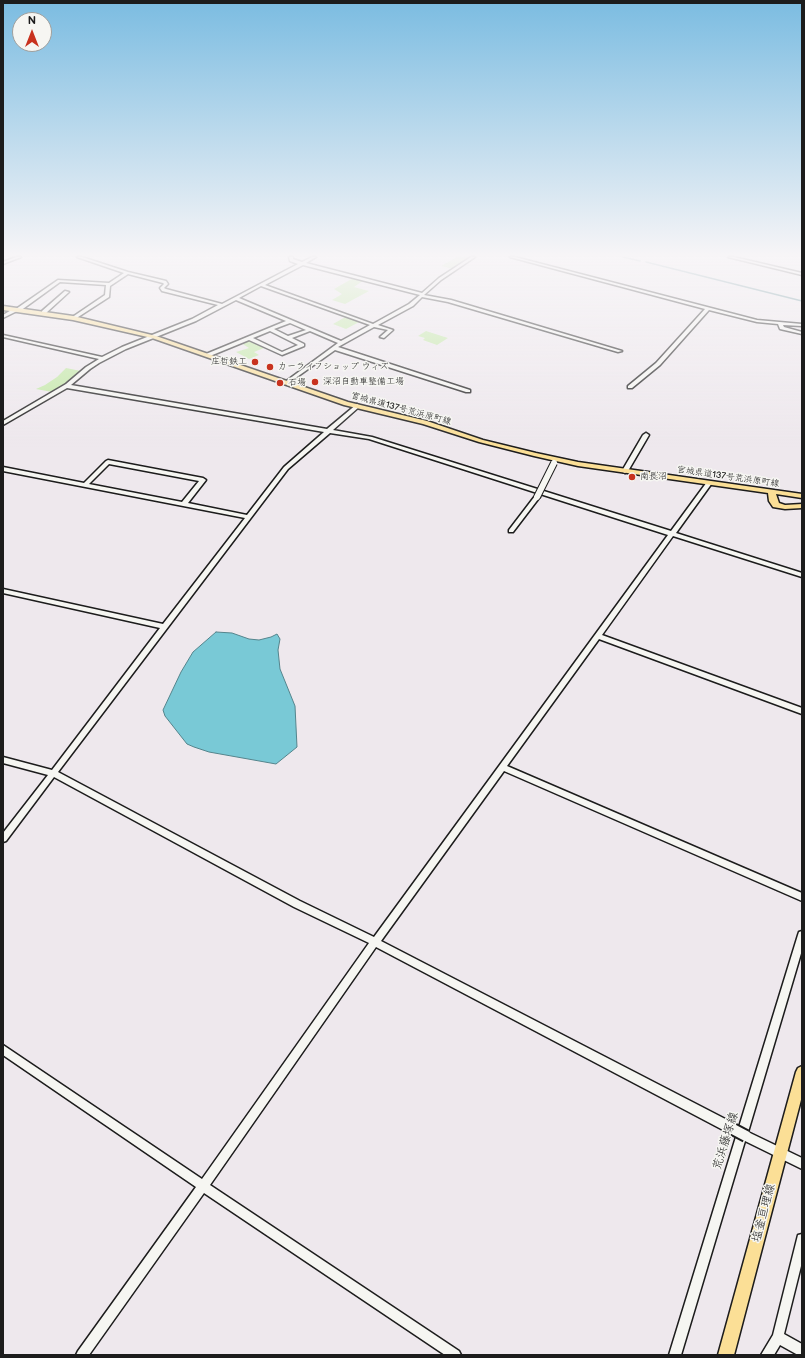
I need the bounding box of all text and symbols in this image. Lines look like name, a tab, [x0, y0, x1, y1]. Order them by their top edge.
north arrow	[12, 12, 52, 52]
text: N	[28, 14, 36, 27]
place label: 庄哲鉄工	[211, 357, 247, 367]
marker: 庄哲鉄工	[250, 357, 260, 367]
marker: カーライフショップ ウィズ	[265, 362, 275, 372]
place label: カーライフショップ ウィズ	[278, 362, 388, 372]
marker: 深沼自動車整備工場	[310, 377, 320, 387]
place label: 深沼自動車整備工場	[323, 377, 404, 387]
marker: 石場	[275, 378, 285, 388]
place label: 石場	[288, 378, 306, 388]
street label: 宮城県道137号荒浜原町線	[350, 390, 452, 428]
street label: 宮城県道137号荒浜原町線	[676, 464, 780, 490]
marker: 南長沼	[627, 472, 637, 482]
place label: 南長沼	[640, 472, 667, 482]
street label: 荒浜藤塚線	[710, 1110, 742, 1172]
street label: 塩釜亘理線	[749, 1182, 779, 1244]

